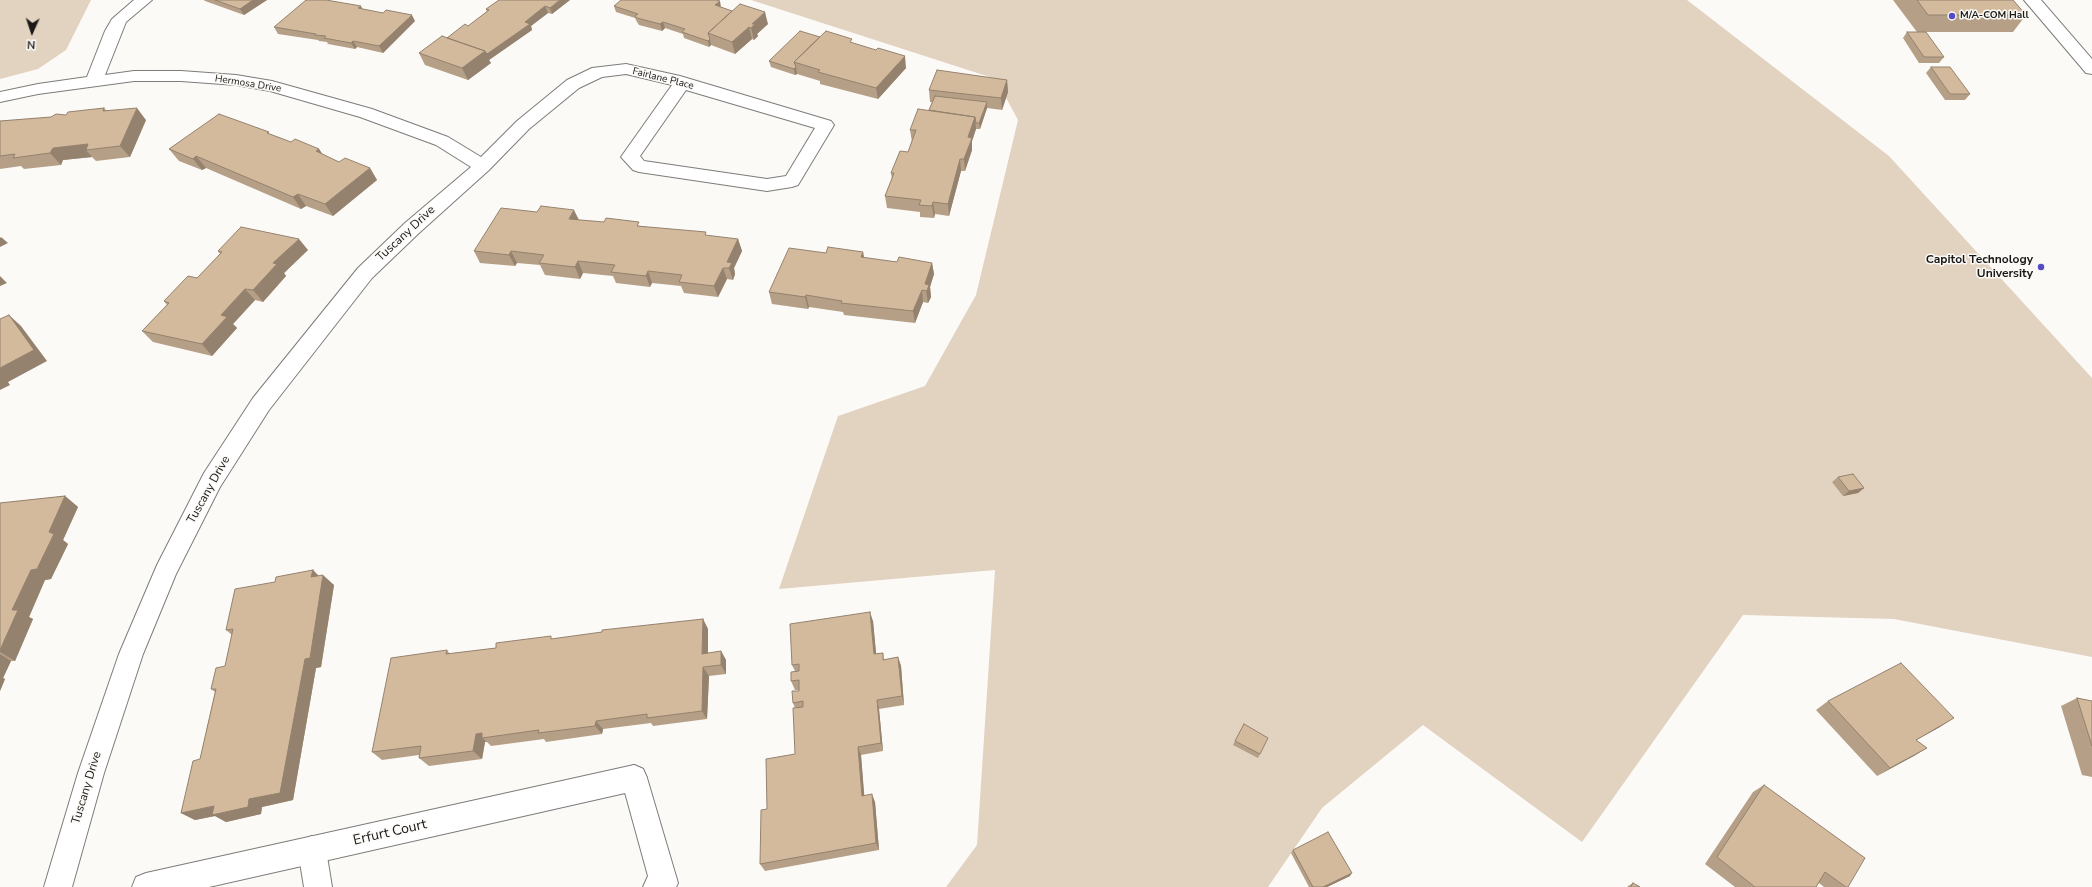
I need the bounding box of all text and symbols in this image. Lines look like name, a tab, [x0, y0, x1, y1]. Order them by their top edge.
place label: M/A-COM Hall	[1960, 10, 2029, 22]
marker: M/A-COM Hall	[1947, 11, 1957, 21]
north arrow	[12, 12, 52, 52]
text: N	[27, 37, 36, 52]
street label: Fairlane Place	[631, 66, 695, 92]
street label: Hermosa Drive	[214, 73, 282, 95]
street label: Tuscany Drive	[374, 203, 438, 265]
place label: Capitol Technology University	[1926, 253, 2033, 281]
marker: Capitol Technology University	[2036, 262, 2046, 272]
street label: Tuscany Drive	[184, 454, 234, 526]
street label: Tuscany Drive	[69, 750, 105, 826]
street label: Erfurt Court	[352, 816, 428, 850]

